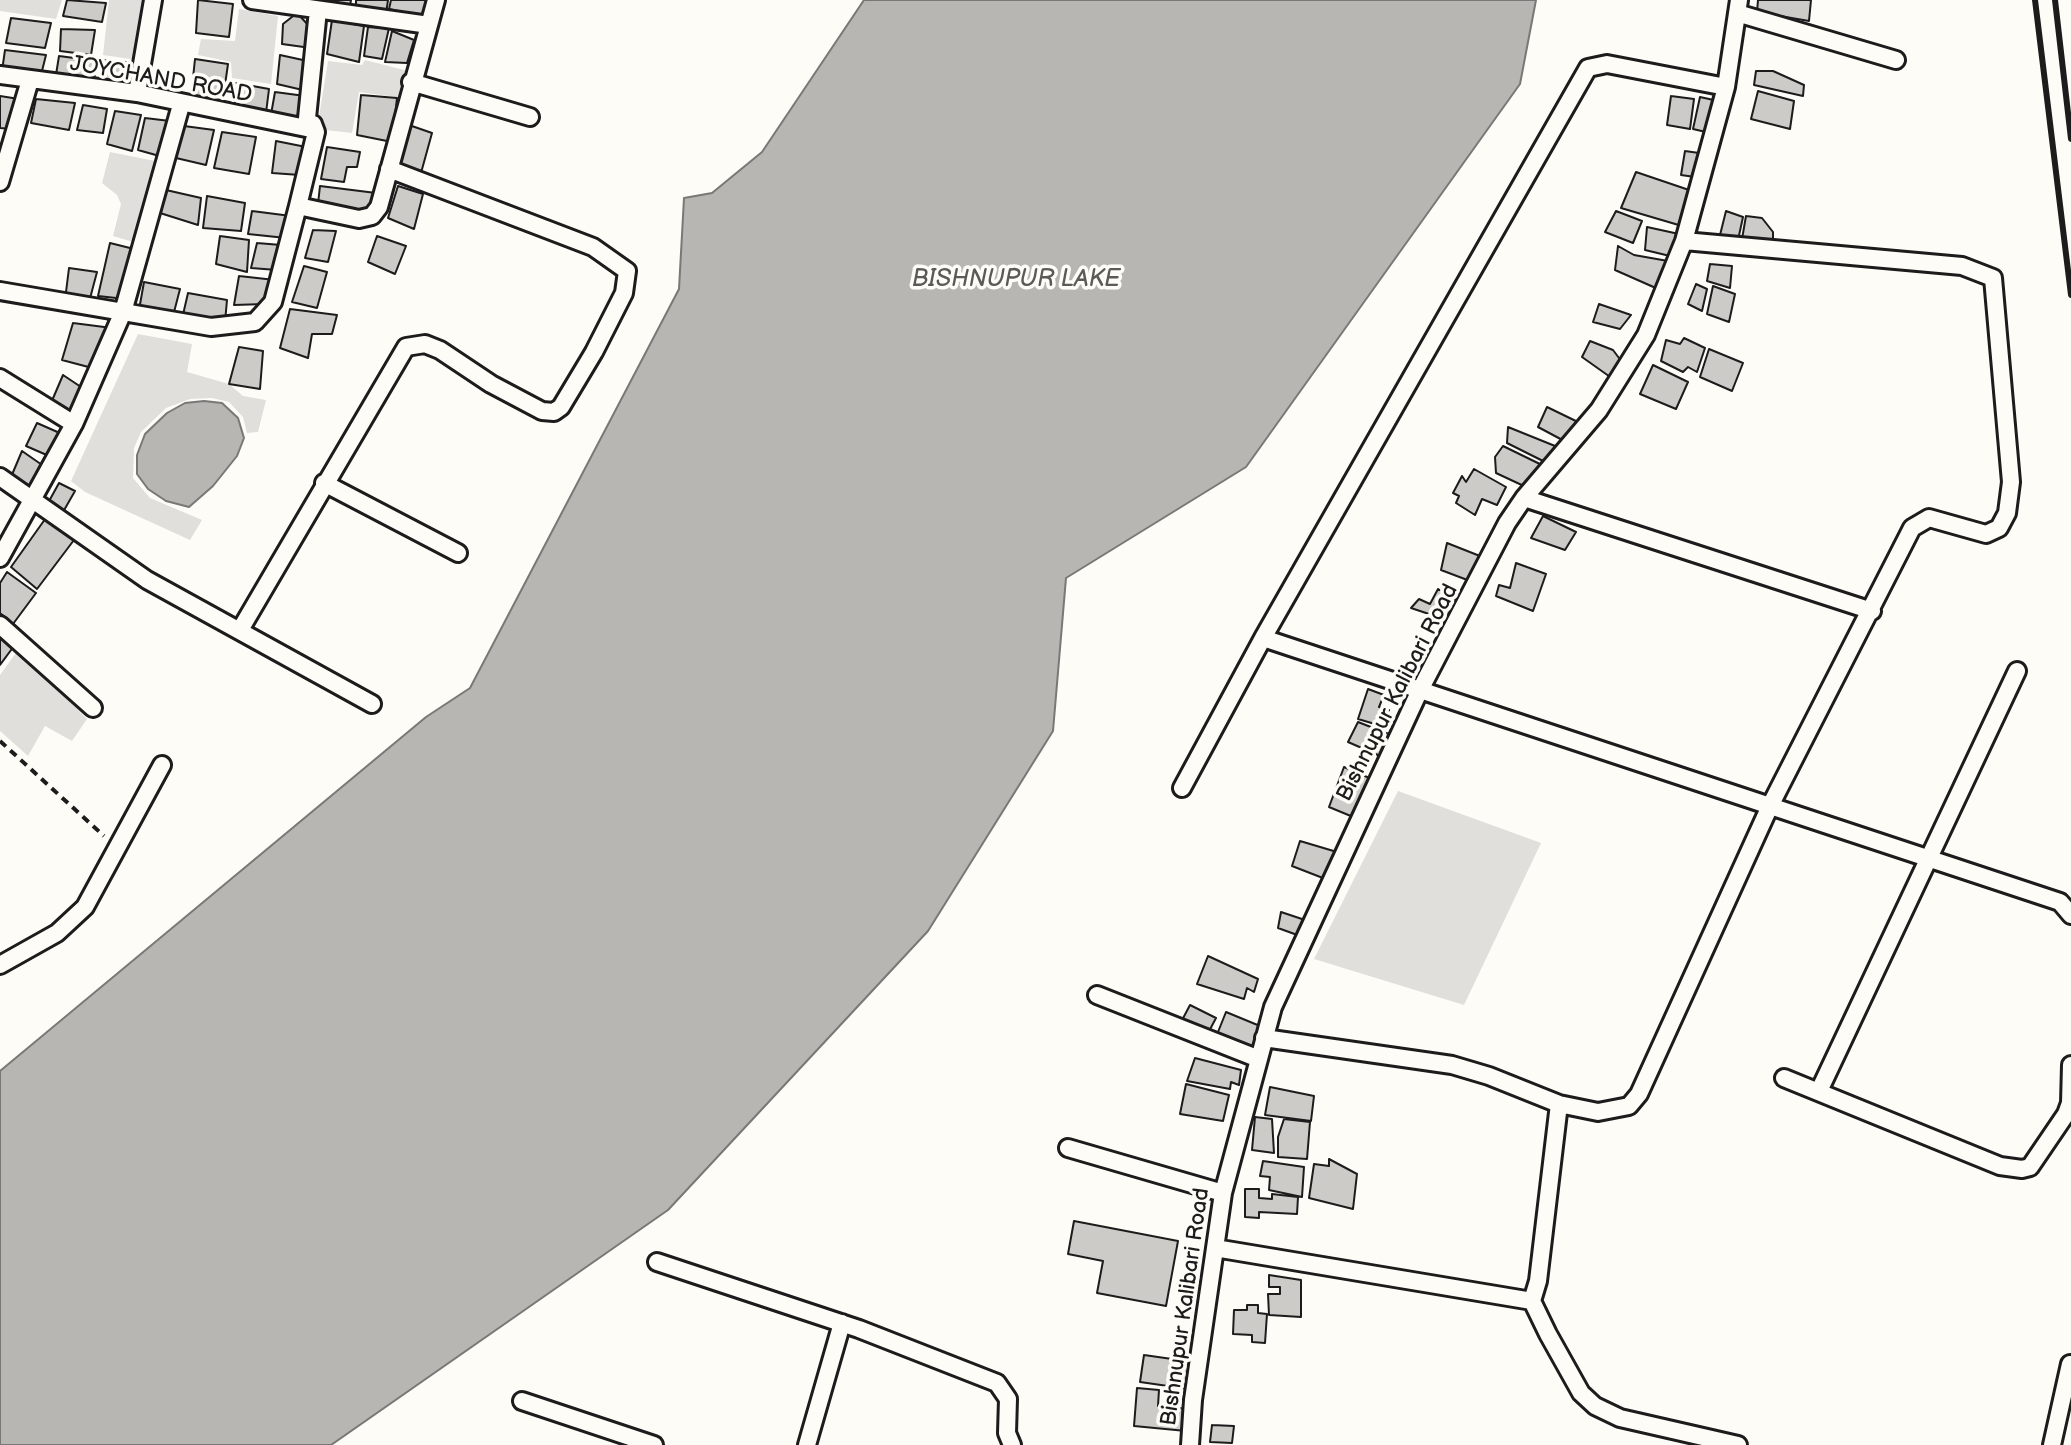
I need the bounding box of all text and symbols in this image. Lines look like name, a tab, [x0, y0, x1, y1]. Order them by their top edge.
street label: JOYCHAND ROAD	[68, 51, 254, 109]
water label: BISHNUPUR LAKE	[912, 266, 1120, 294]
street label: Bishnupur Kalibari Road	[1332, 580, 1464, 806]
street label: Bishnupur Kalibari Road	[1156, 1186, 1216, 1428]

